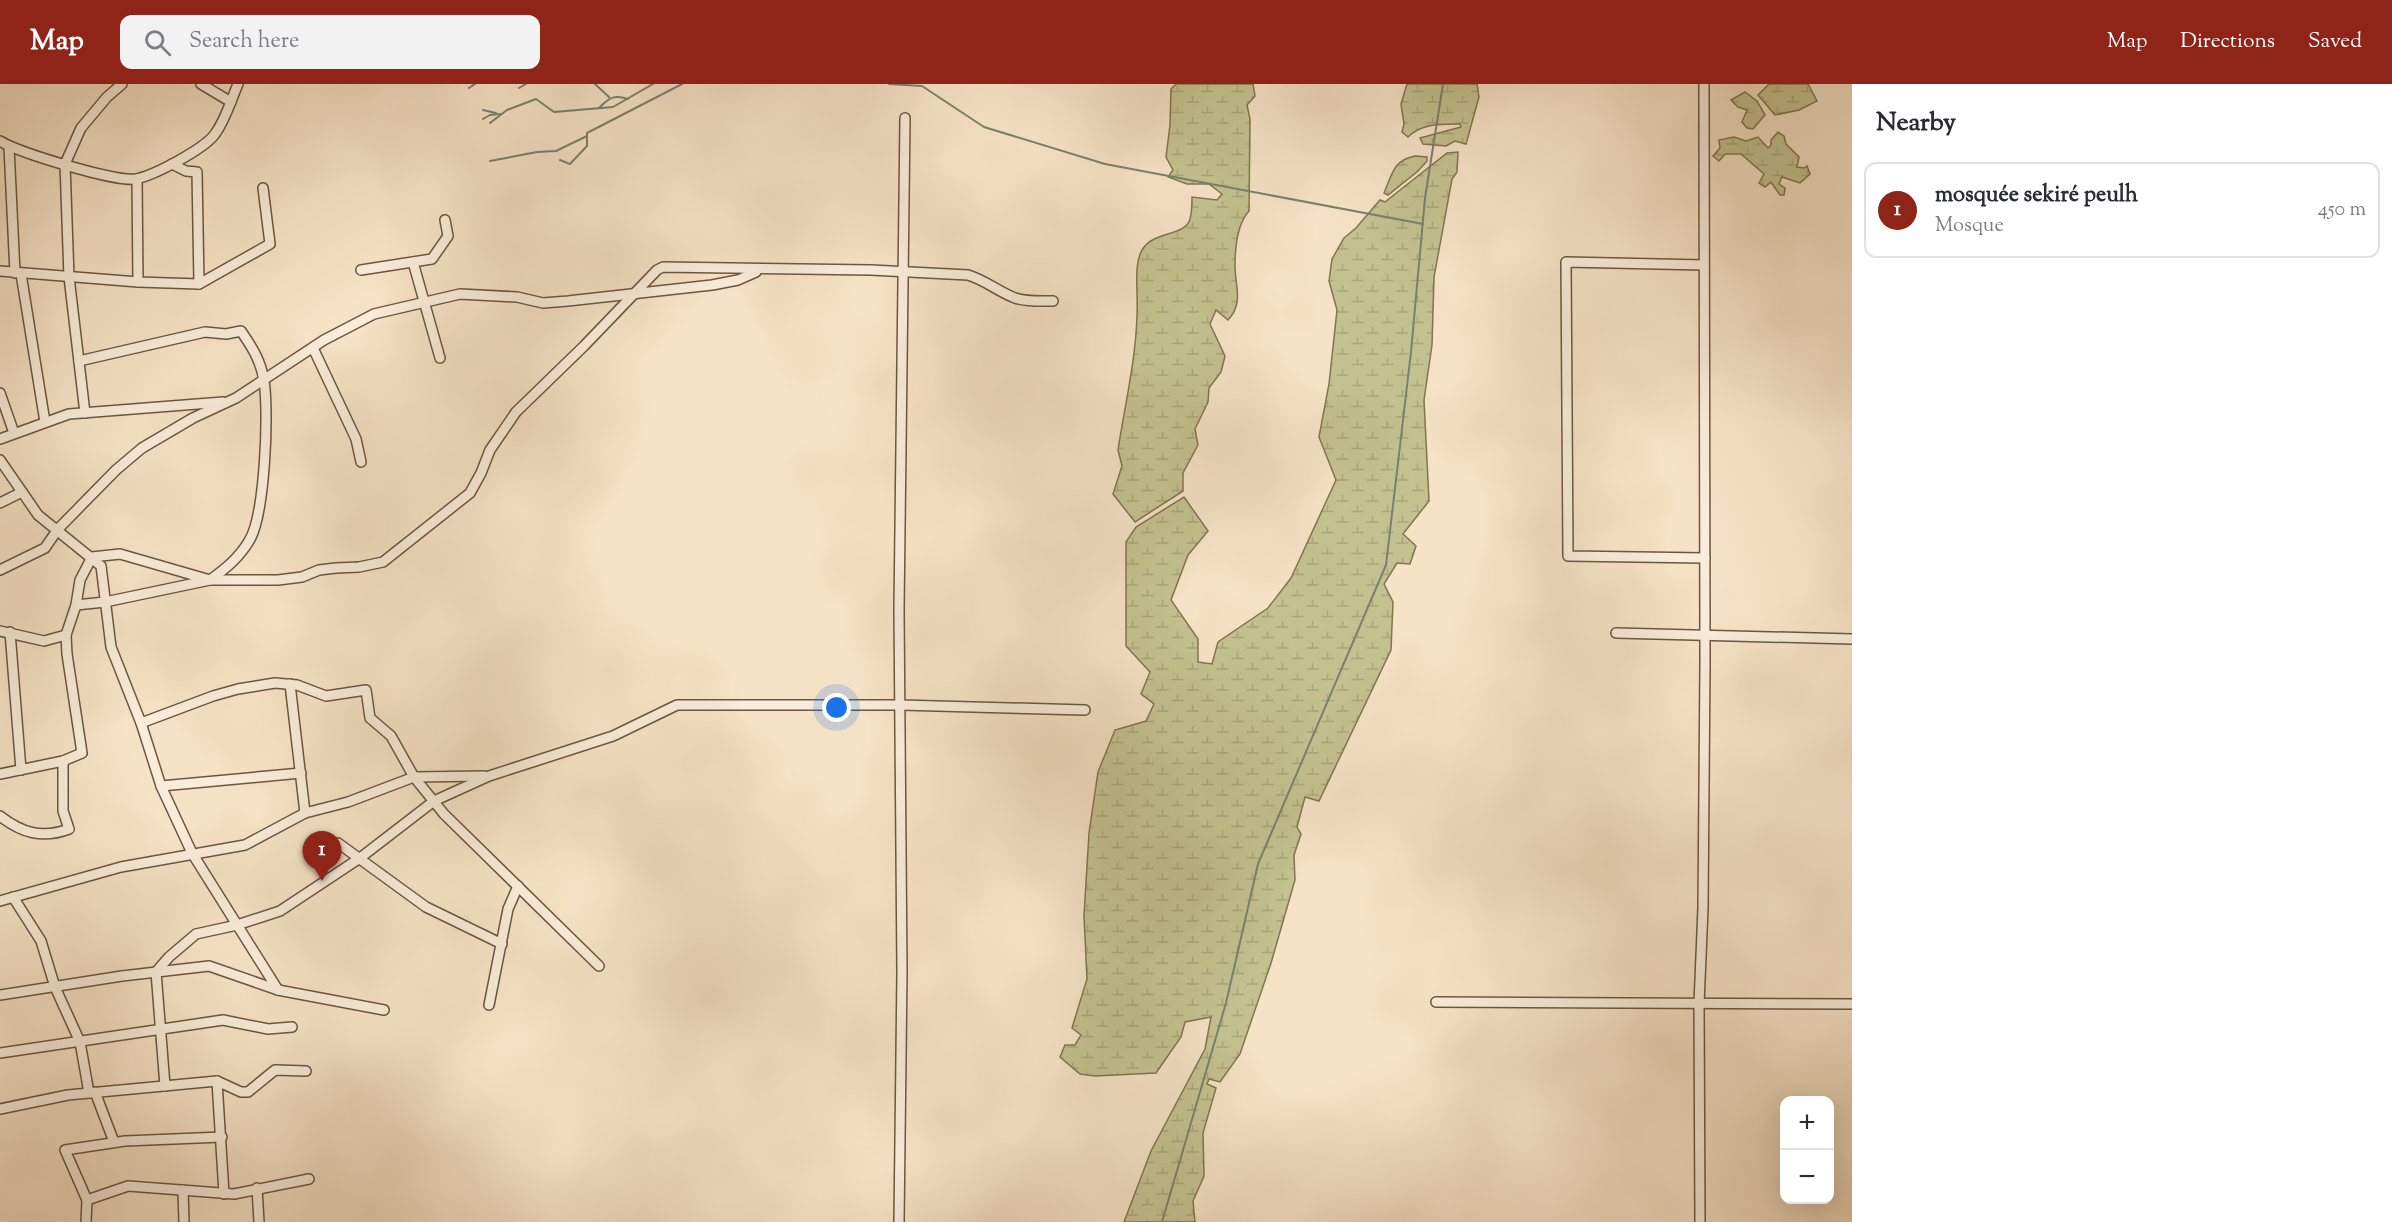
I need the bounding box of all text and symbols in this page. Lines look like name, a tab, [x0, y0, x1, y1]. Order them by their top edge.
search box	[120, 15, 540, 69]
text: Map	[30, 22, 84, 62]
icon: search	[141, 26, 174, 59]
text: Search here	[189, 26, 299, 58]
text: Map	[2107, 27, 2147, 57]
text: Directions	[2180, 27, 2275, 57]
text: Saved	[2308, 27, 2362, 57]
text: Nearby	[1876, 105, 1956, 142]
text: mosquée sekiré peulh	[1935, 180, 2138, 212]
text: 1	[1894, 196, 1901, 225]
text: 450 m	[2318, 196, 2366, 225]
text: Mosque	[1935, 212, 2004, 241]
your location	[822, 693, 851, 722]
pin: 1	[302, 832, 342, 881]
map controls	[1780, 1096, 1834, 1204]
button: +	[1780, 1096, 1834, 1150]
button: −	[1780, 1150, 1834, 1204]

